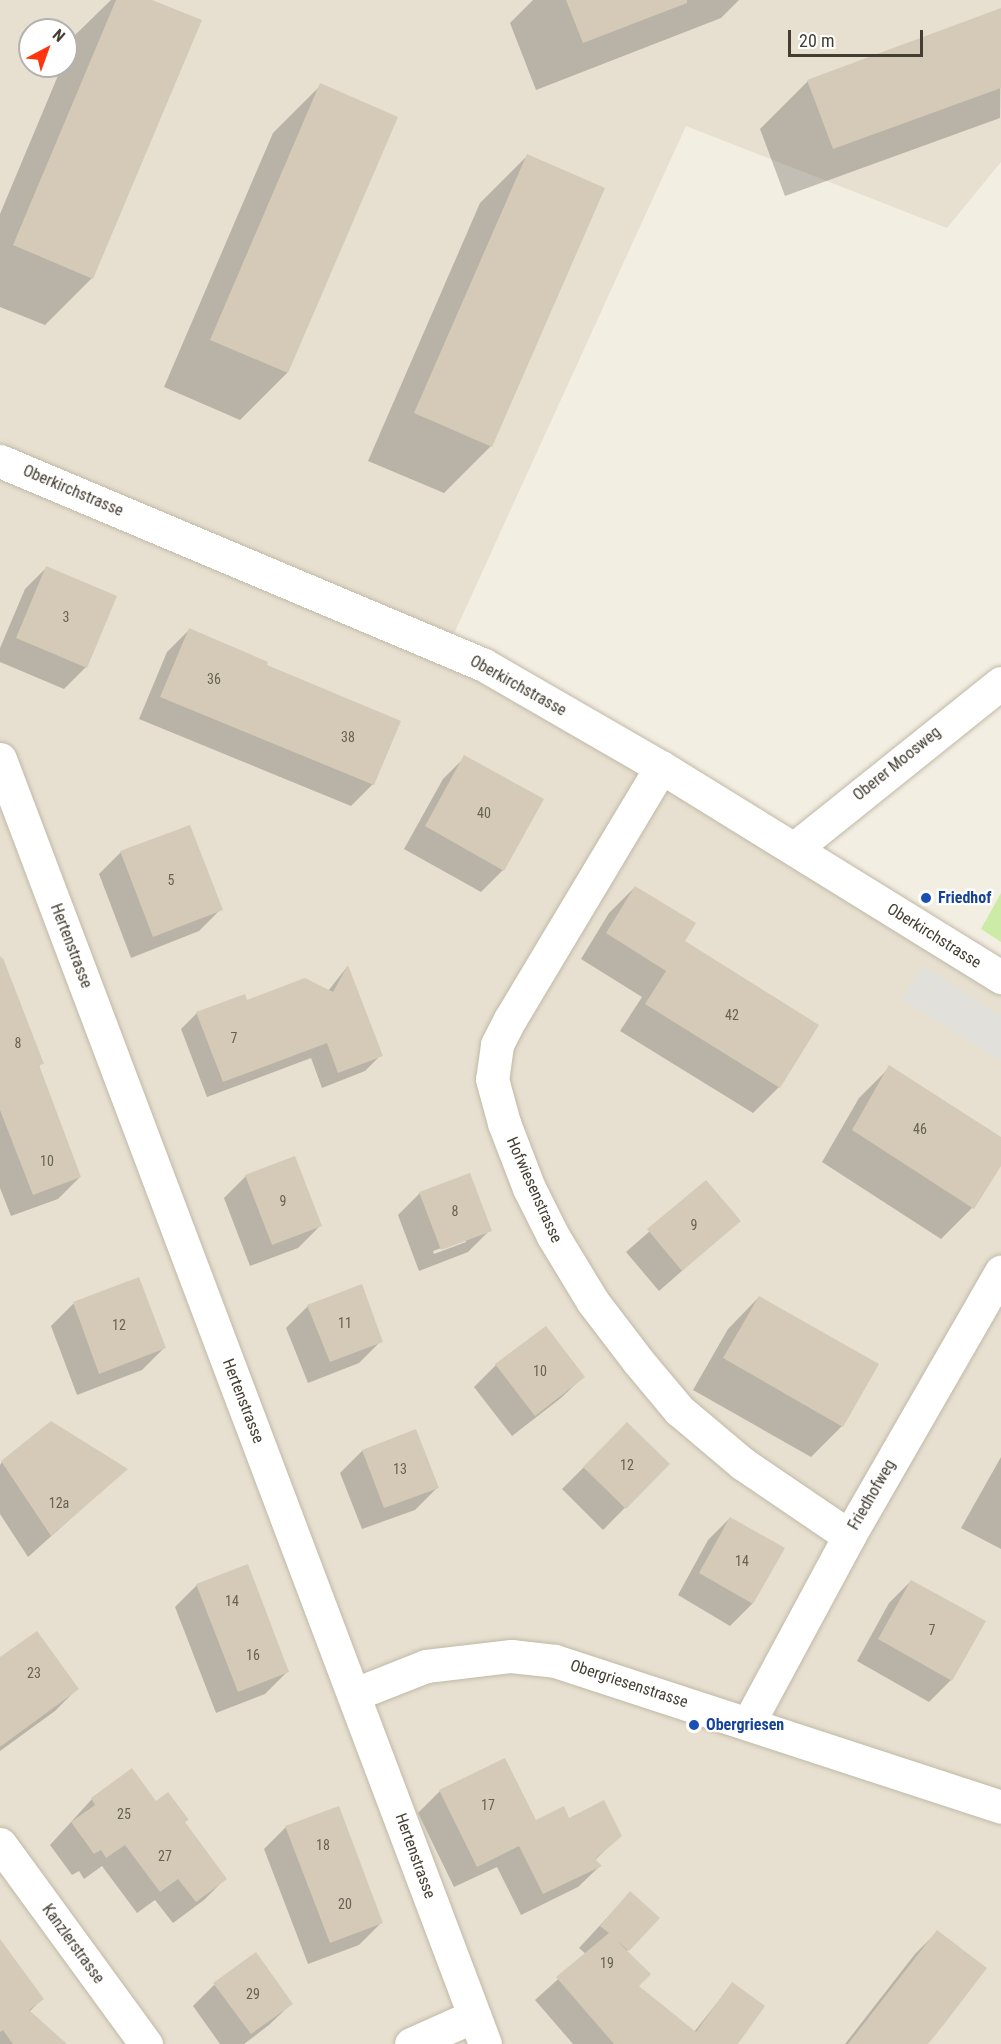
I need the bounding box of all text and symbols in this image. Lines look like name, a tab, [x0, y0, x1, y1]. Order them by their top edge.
north arrow	[18, 18, 78, 78]
scale bar	[791, 18, 926, 56]
text: N	[49, 25, 69, 46]
text: 20 m	[799, 30, 834, 51]
street label: Oberkirchstrasse	[20, 461, 126, 521]
house number: 3	[63, 609, 69, 625]
street label: Oberkirchstrasse	[467, 652, 569, 720]
house number: 36	[207, 671, 221, 687]
street label: Oberer Moosweg	[849, 723, 945, 805]
house number: 38	[341, 729, 355, 745]
house number: 40	[477, 805, 491, 821]
house number: 5	[168, 872, 174, 888]
place label: Friedhof	[938, 888, 991, 908]
marker: Friedhof	[919, 891, 933, 905]
street label: Oberkirchstrasse	[884, 900, 984, 972]
street label: Hertenstrasse	[46, 901, 96, 991]
house number: 42	[725, 1007, 739, 1023]
house number: 7	[231, 1030, 237, 1046]
house number: 8	[15, 1035, 21, 1051]
house number: 46	[913, 1121, 927, 1137]
street label: Hofwiesenstrasse	[502, 1134, 566, 1246]
house number: 10	[40, 1153, 54, 1169]
house number: 9	[280, 1193, 286, 1209]
house number: 8	[452, 1203, 458, 1219]
house number: 9	[691, 1217, 697, 1233]
house number: 11	[338, 1315, 352, 1331]
house number: 12	[112, 1317, 126, 1333]
street label: Hertenstrasse	[218, 1356, 268, 1446]
house number: 10	[533, 1363, 547, 1379]
street label: Friedhofweg	[844, 1456, 900, 1534]
house number: 12	[620, 1457, 634, 1473]
house number: 13	[393, 1461, 407, 1477]
house number: 12a	[49, 1495, 69, 1511]
house number: 14	[735, 1553, 749, 1569]
house number: 14	[225, 1593, 239, 1609]
house number: 7	[929, 1622, 935, 1638]
house number: 16	[246, 1647, 260, 1663]
street label: Obergriesenstrasse	[568, 1656, 690, 1712]
house number: 23	[27, 1665, 41, 1681]
place label: Obergriesen	[706, 1715, 784, 1735]
marker: Obergriesen	[687, 1718, 701, 1732]
house number: 17	[481, 1797, 495, 1813]
house number: 25	[117, 1806, 131, 1822]
street label: Hertenstrasse	[391, 1811, 439, 1901]
house number: 18	[316, 1837, 330, 1853]
house number: 27	[158, 1848, 172, 1864]
house number: 20	[338, 1896, 352, 1912]
street label: Kanzlerstrasse	[38, 1901, 108, 1987]
house number: 19	[600, 1955, 614, 1971]
house number: 29	[246, 1986, 260, 2002]

